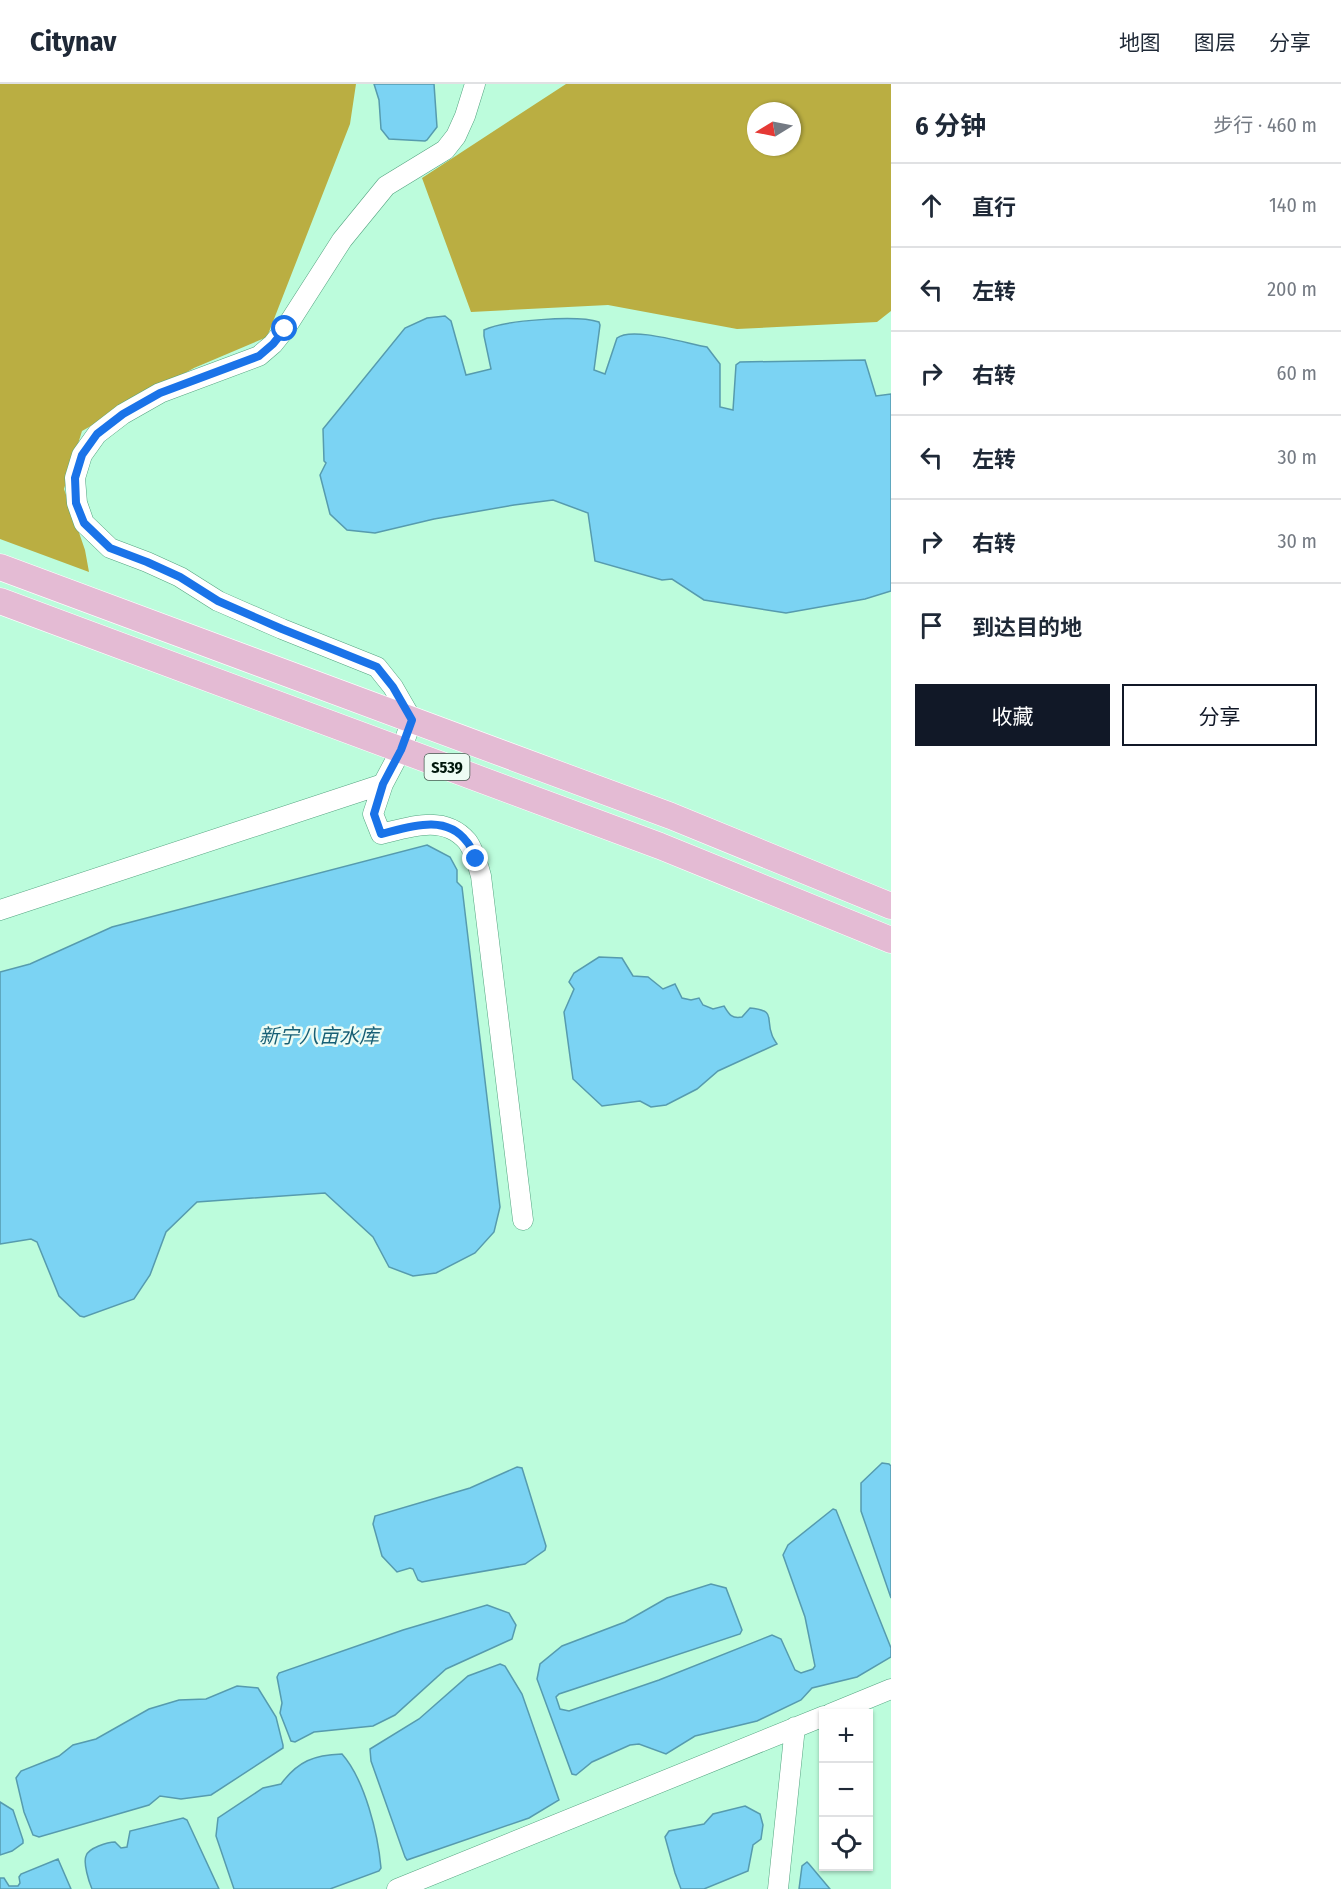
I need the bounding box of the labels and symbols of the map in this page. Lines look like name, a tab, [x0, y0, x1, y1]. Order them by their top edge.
north arrow	[747, 102, 801, 156]
route start	[271, 315, 297, 341]
road number: S539	[424, 754, 470, 780]
route end	[462, 845, 488, 871]
water label: 新宁八亩水库	[259, 1024, 382, 1048]

